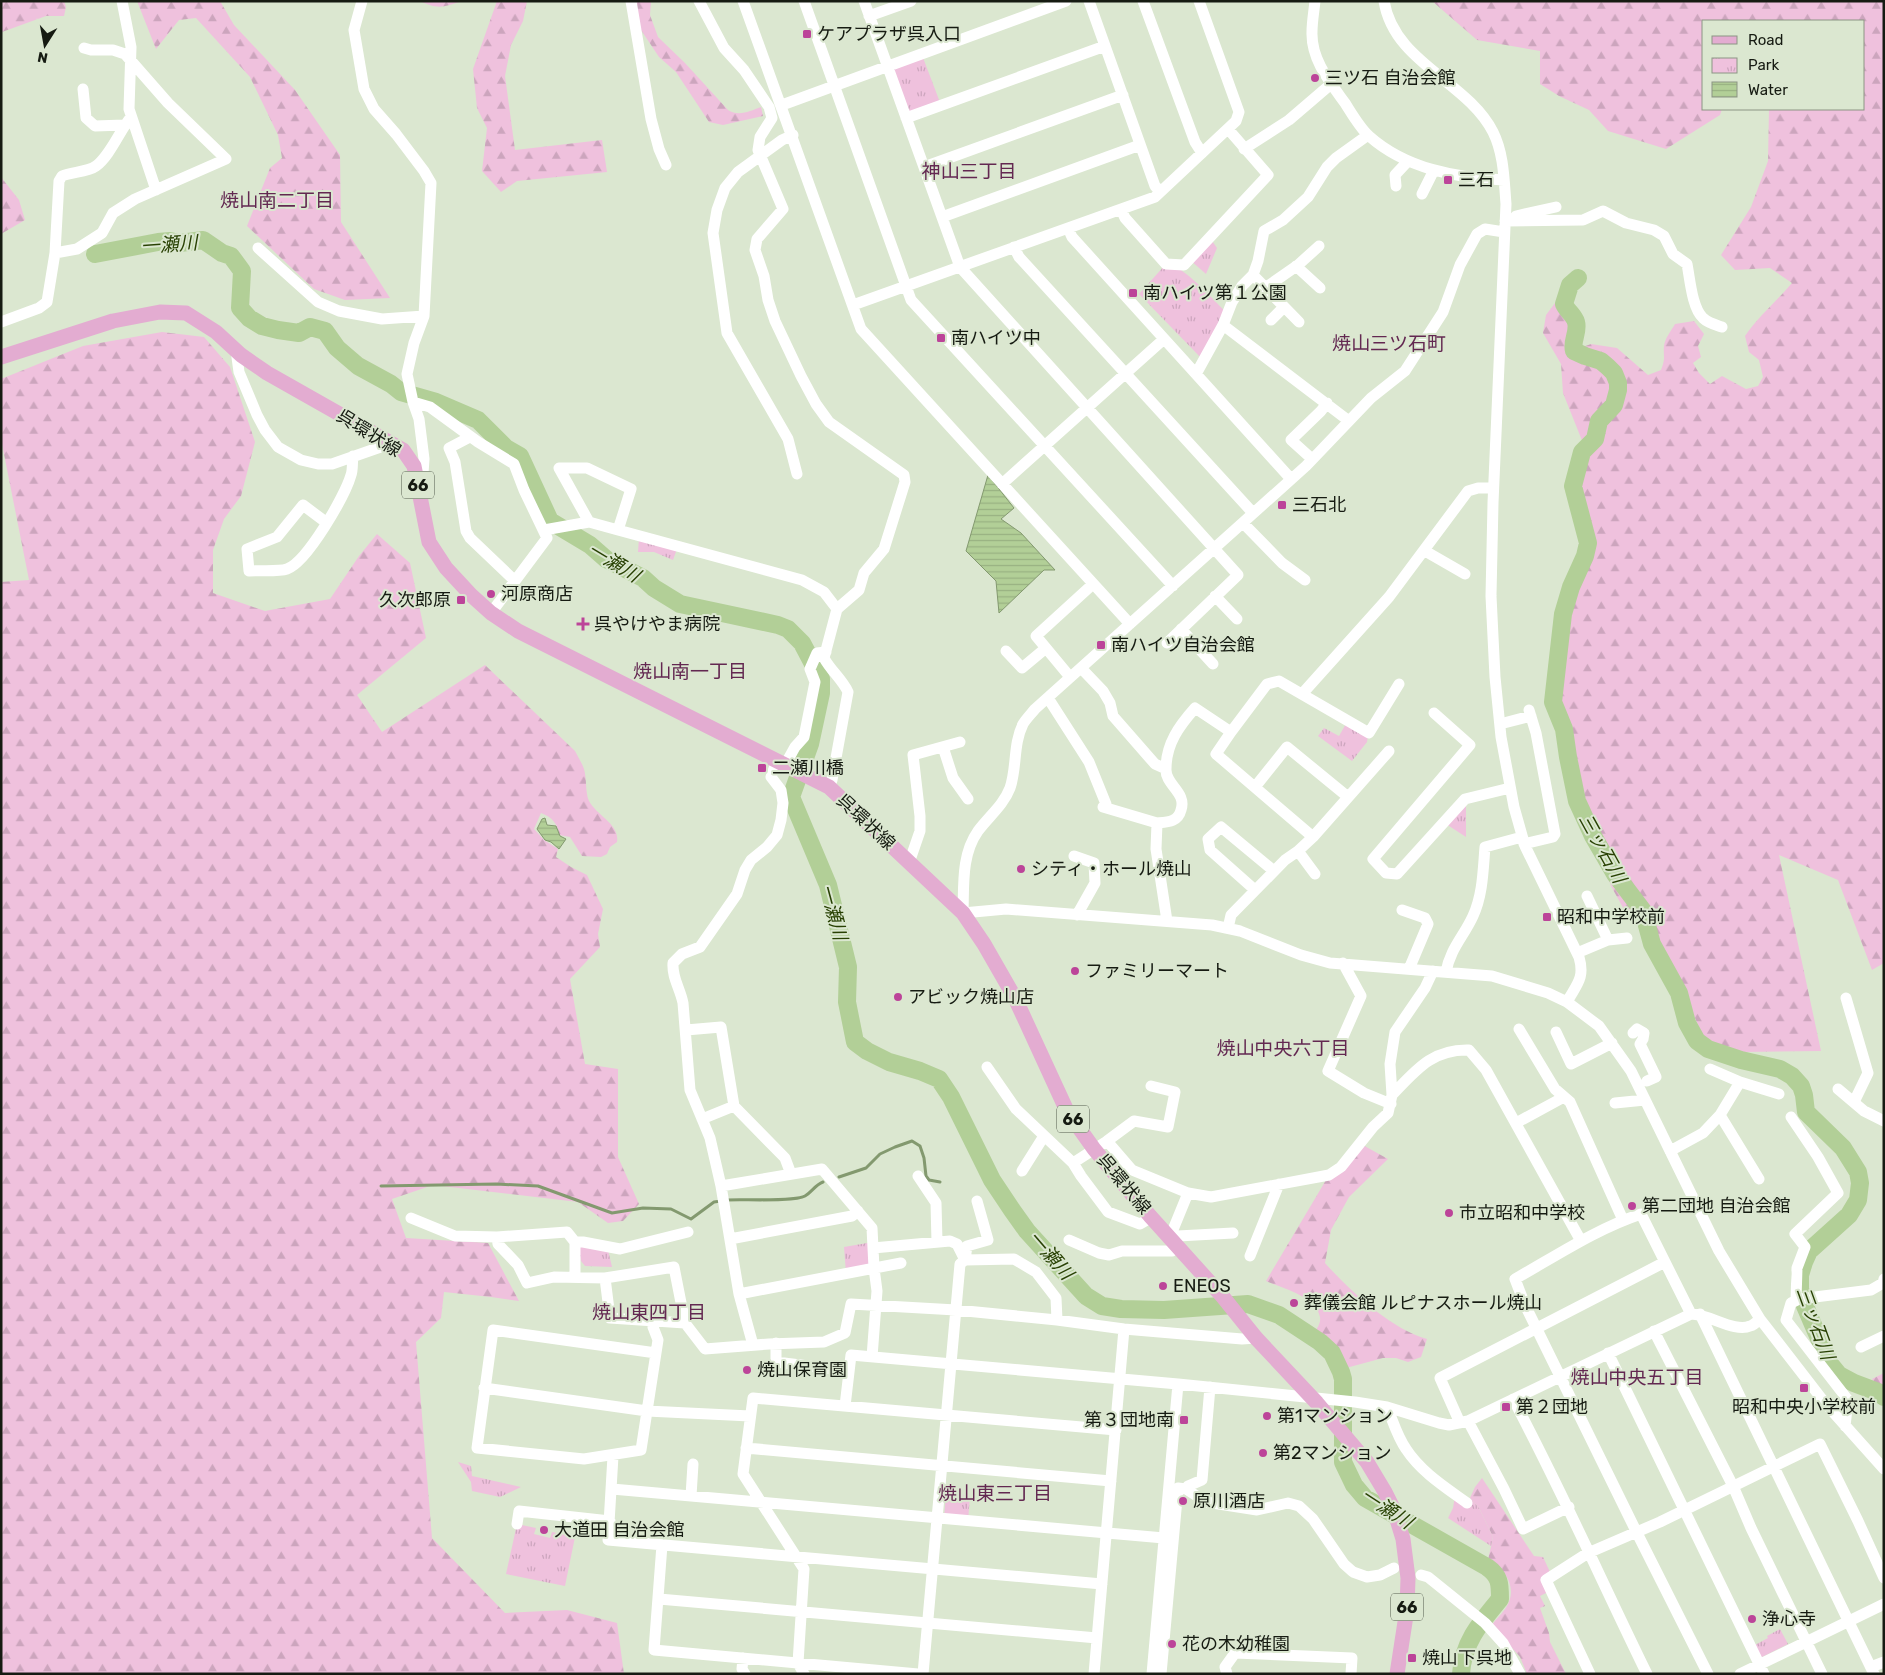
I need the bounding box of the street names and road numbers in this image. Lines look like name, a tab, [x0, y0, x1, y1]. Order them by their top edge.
street label: 呉環状線	[333, 405, 405, 461]
road number: 66	[402, 472, 434, 498]
street label: 呉環状線	[832, 789, 900, 855]
road number: 66	[1057, 1106, 1089, 1132]
street label: 呉環状線	[1092, 1149, 1156, 1219]
road number: 66	[1391, 1594, 1423, 1620]

